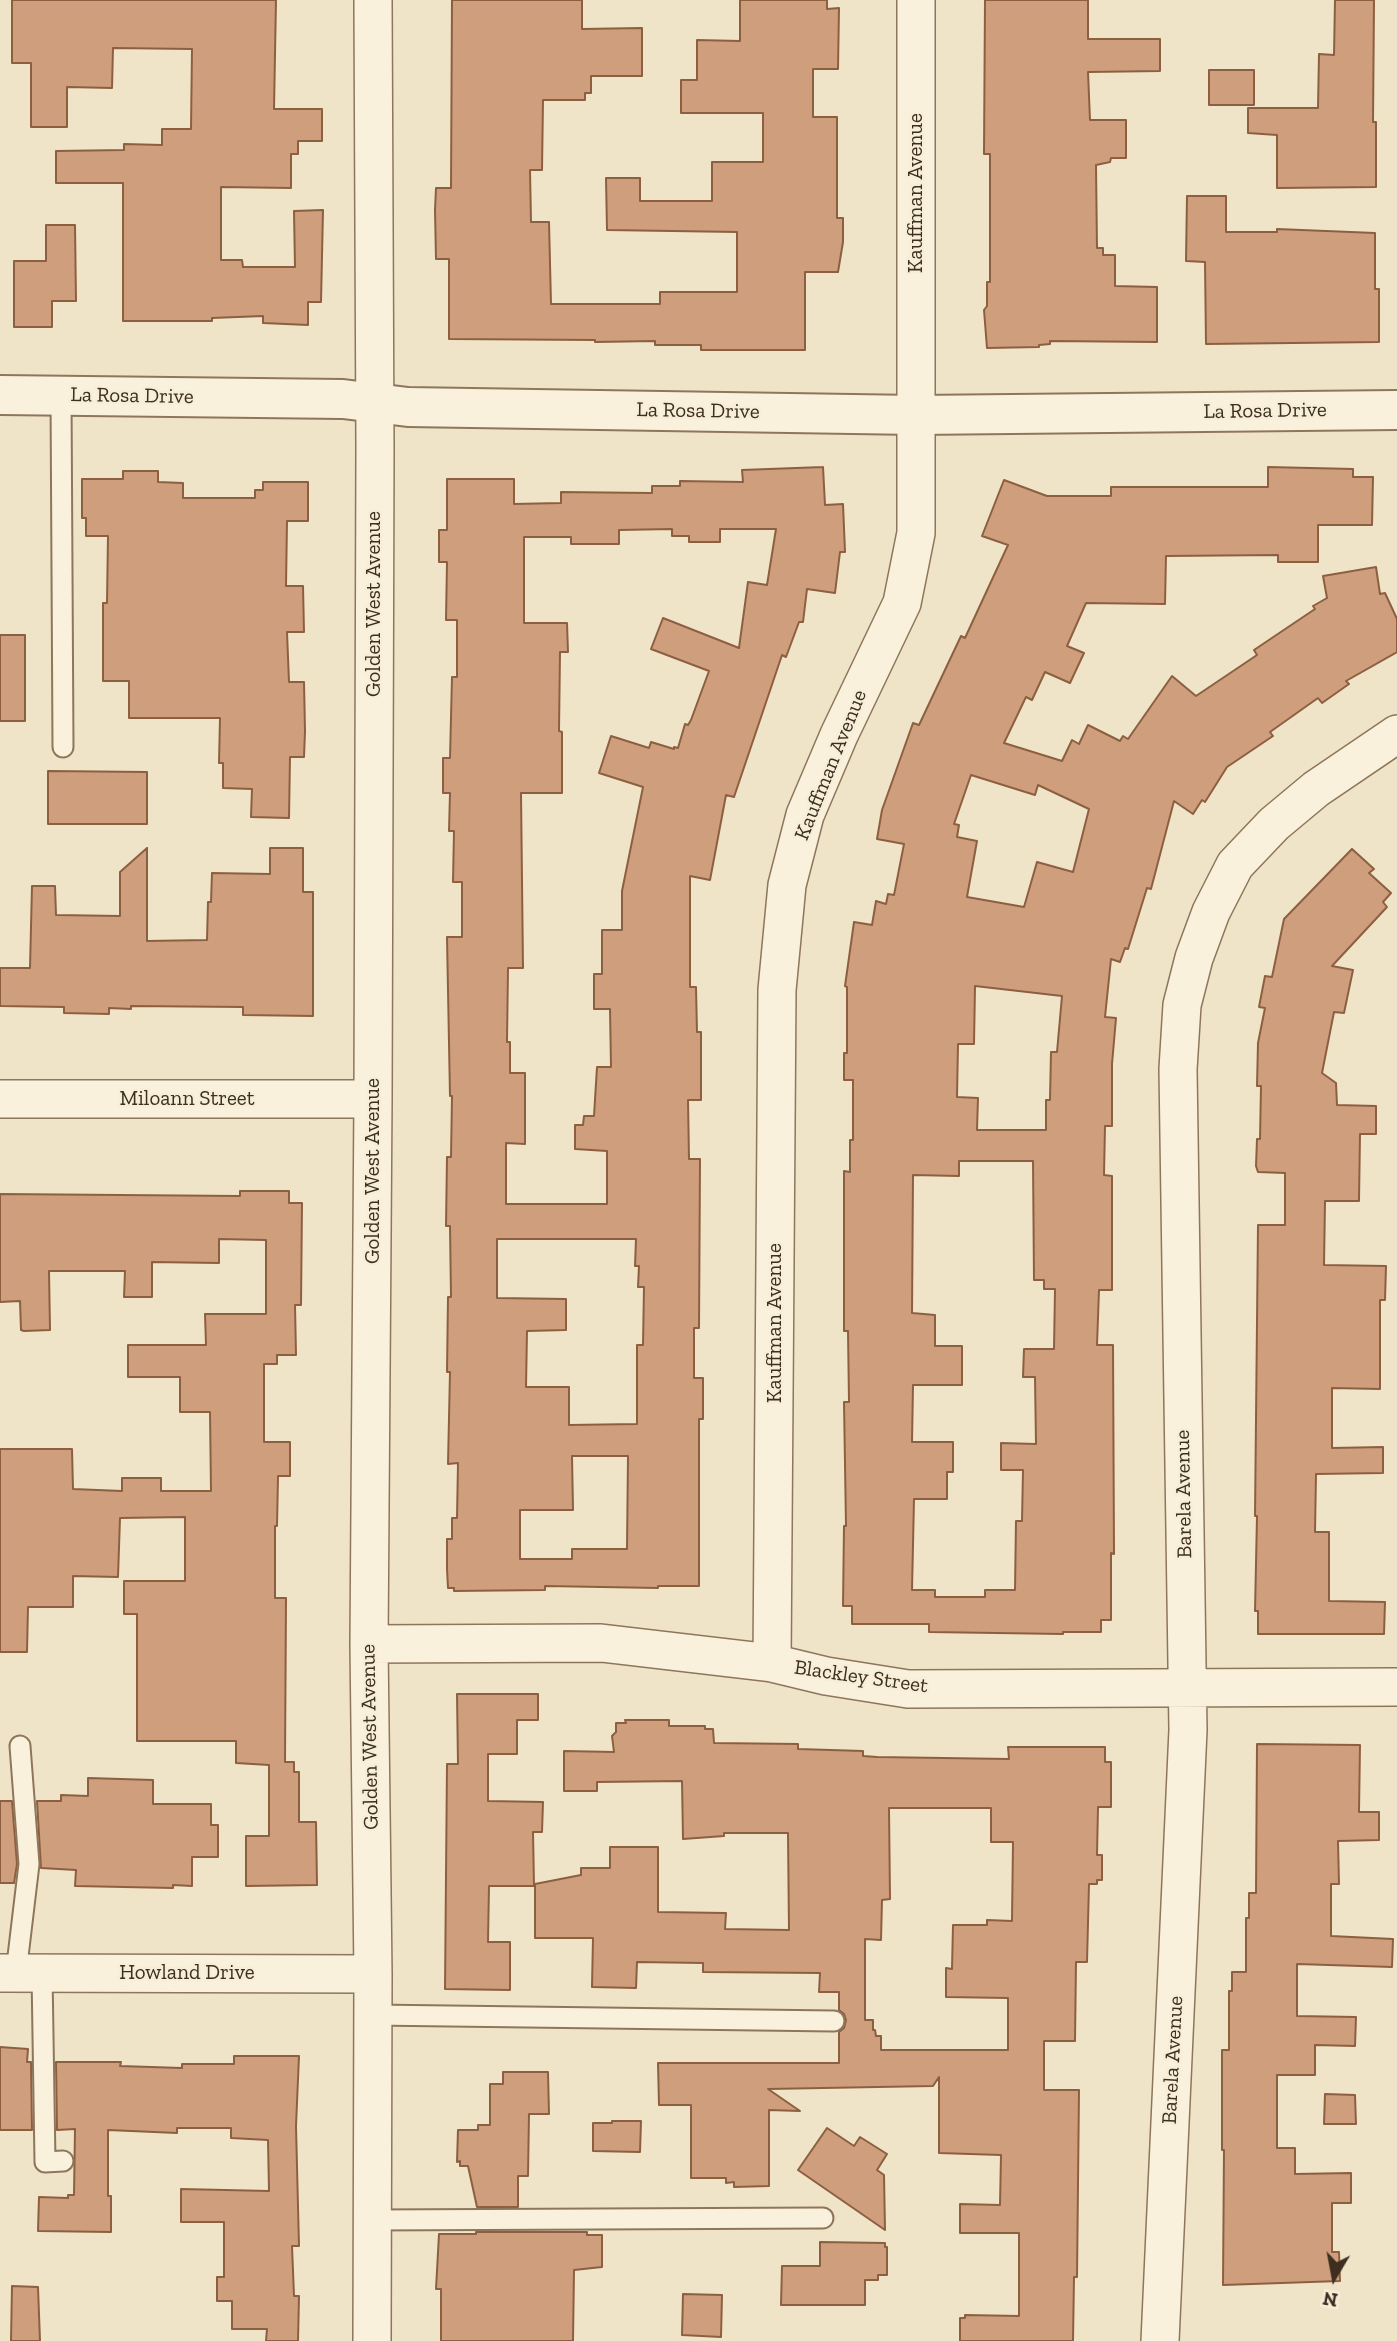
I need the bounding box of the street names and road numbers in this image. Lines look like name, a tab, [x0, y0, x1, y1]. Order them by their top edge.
street label: Kauffman Avenue	[903, 113, 929, 273]
street label: La Rosa Drive	[70, 382, 194, 410]
street label: La Rosa Drive	[636, 397, 760, 425]
street label: La Rosa Drive	[1203, 397, 1327, 425]
street label: Golden West Avenue	[361, 511, 387, 697]
street label: Kauffman Avenue	[789, 686, 873, 844]
street label: Golden West Avenue	[360, 1078, 386, 1264]
street label: Miloann Street	[119, 1086, 255, 1112]
street label: Kauffman Avenue	[762, 1243, 788, 1403]
street label: Barela Avenue	[1170, 1430, 1198, 1558]
street label: Golden West Avenue	[356, 1644, 384, 1830]
street label: Blackley Street	[792, 1655, 930, 1699]
street label: Howland Drive	[119, 1960, 255, 1986]
street label: Barela Avenue	[1157, 1995, 1189, 2125]

